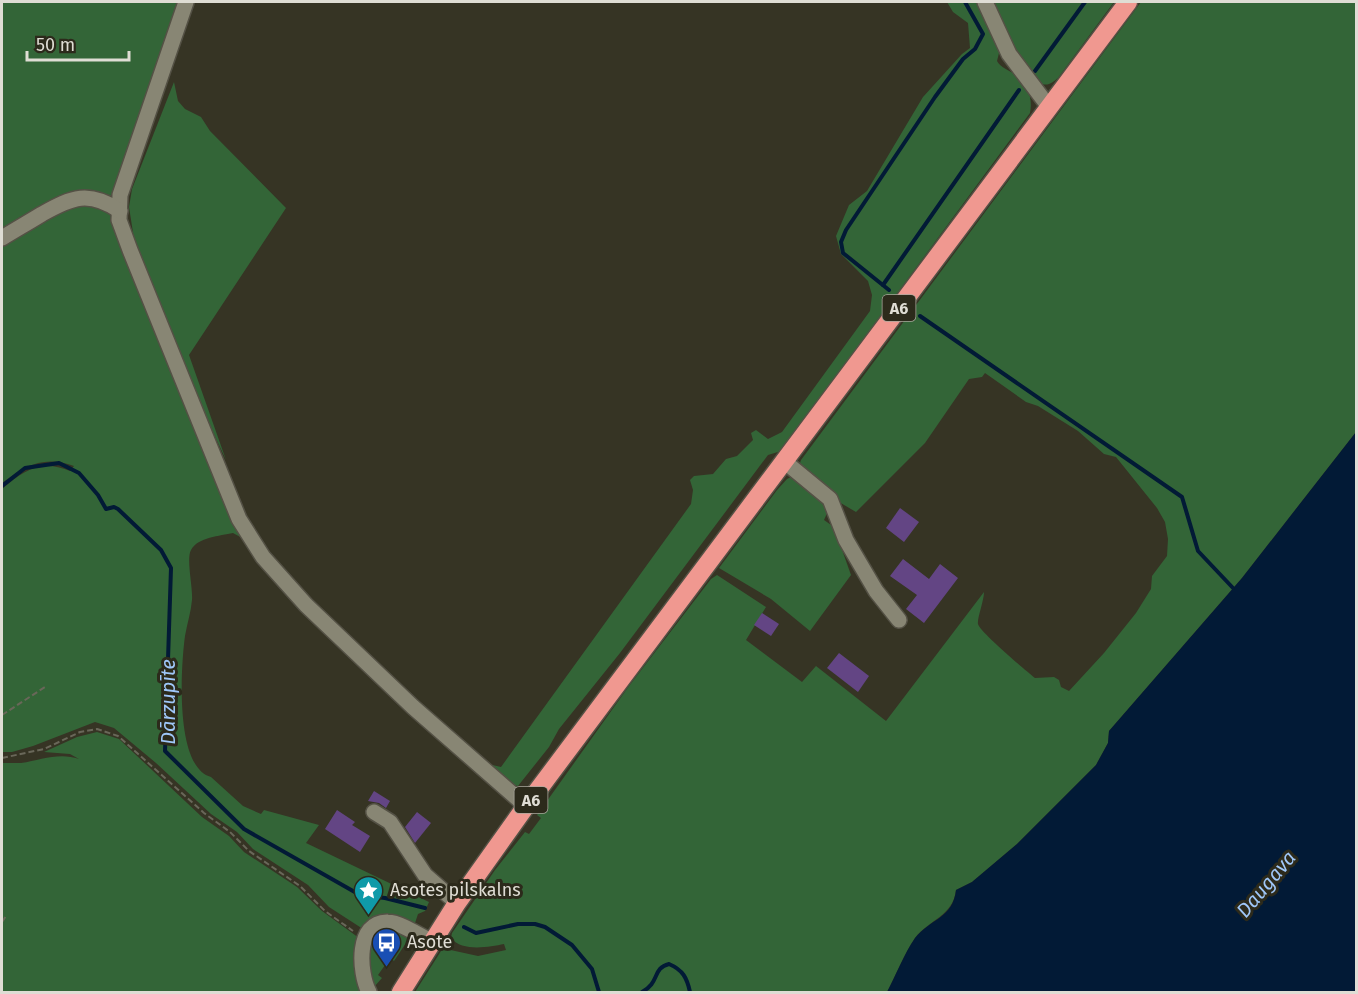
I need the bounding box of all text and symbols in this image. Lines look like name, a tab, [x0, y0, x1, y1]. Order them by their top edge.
scale bar	[27, 24, 129, 62]
text: 50 m	[36, 34, 75, 56]
road number: A6	[882, 295, 916, 321]
water label: Dārzupīte	[156, 659, 180, 745]
road number: A6	[514, 787, 548, 813]
water label: Daugava	[1231, 846, 1301, 922]
place icon: Asotes pilskalns	[353, 874, 385, 916]
place label: Asotes pilskalns	[390, 879, 521, 901]
bus stop icon: Asote	[370, 926, 402, 968]
place label: Asote	[407, 931, 452, 953]

